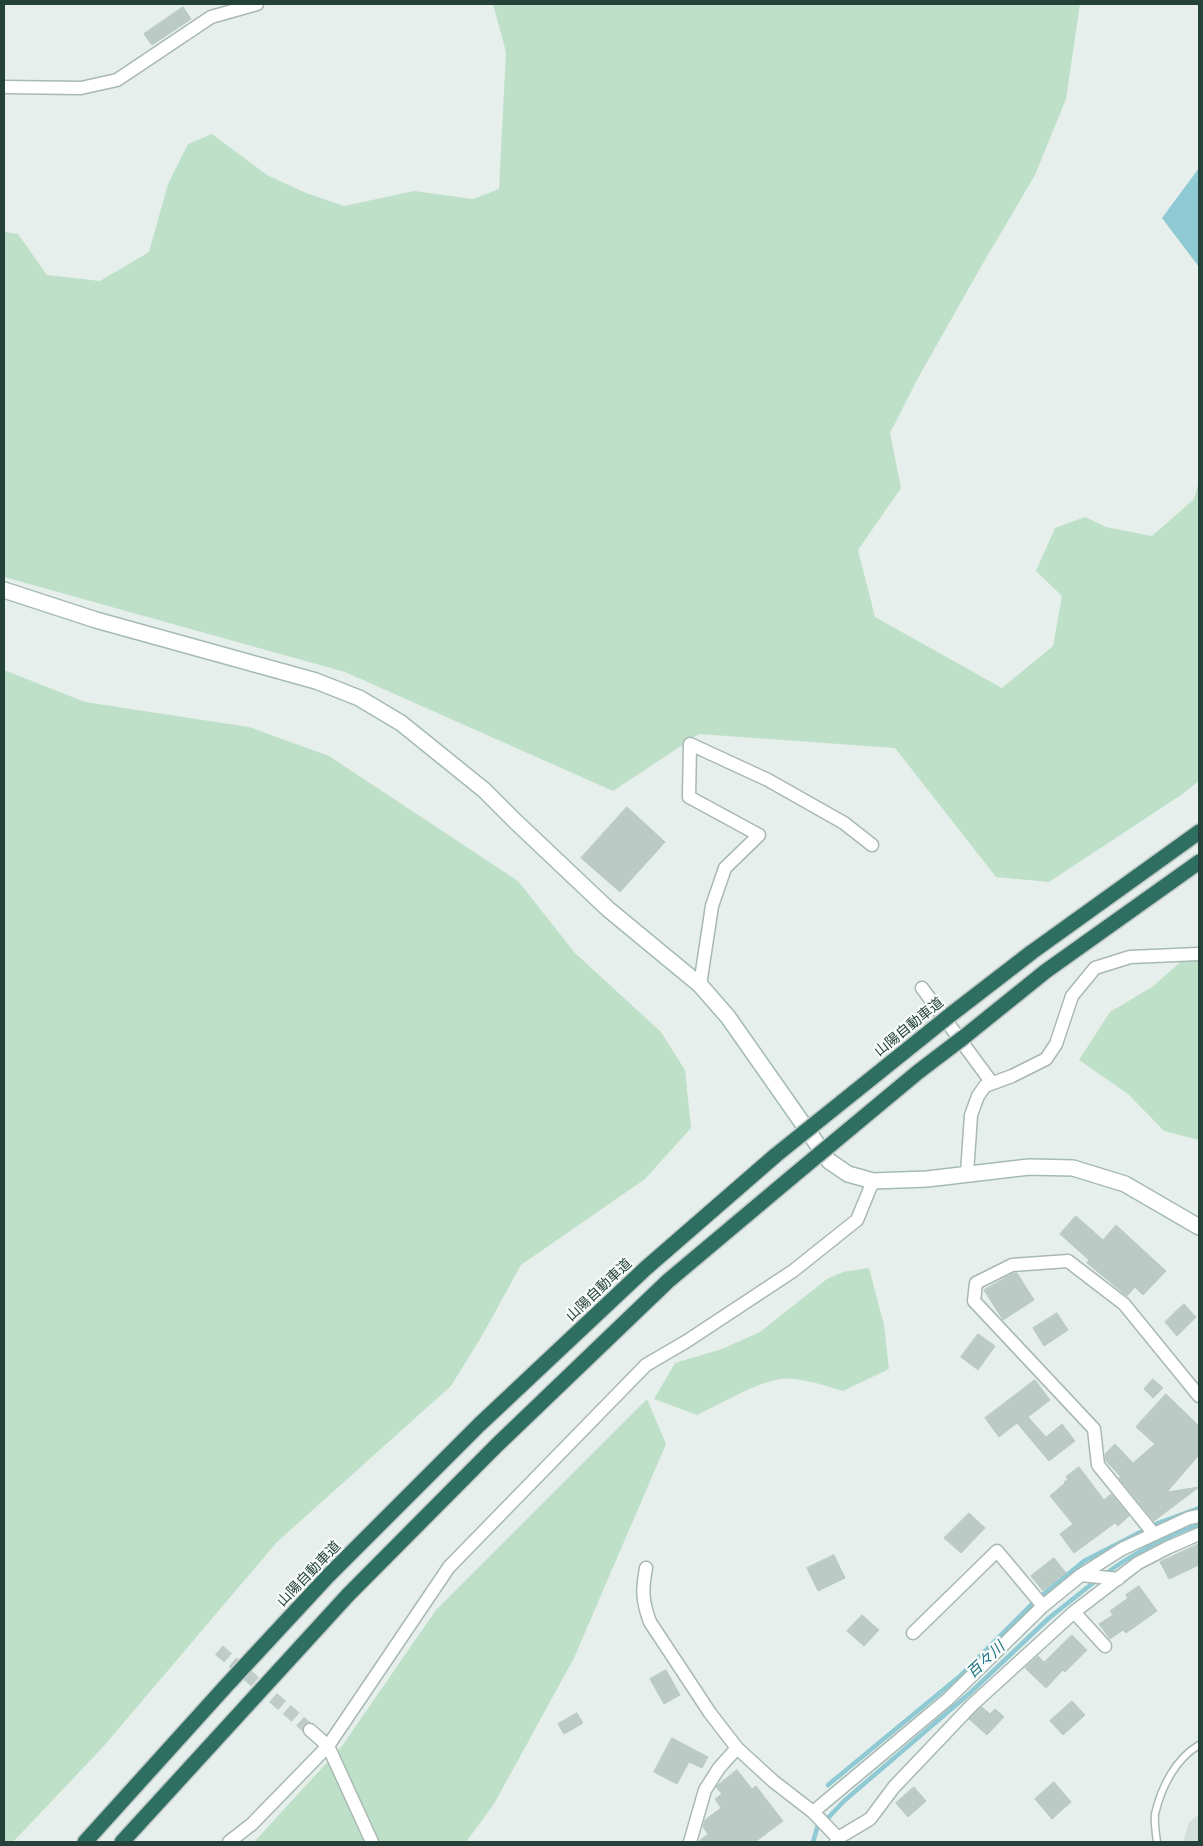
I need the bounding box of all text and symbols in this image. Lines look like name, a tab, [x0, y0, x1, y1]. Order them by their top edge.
street label: 山陽自動車道	[871, 994, 947, 1060]
street label: 山陽自動車道	[563, 1255, 635, 1325]
street label: 山陽自動車道	[274, 1538, 344, 1610]
water label: 百々川	[963, 1638, 1009, 1682]

